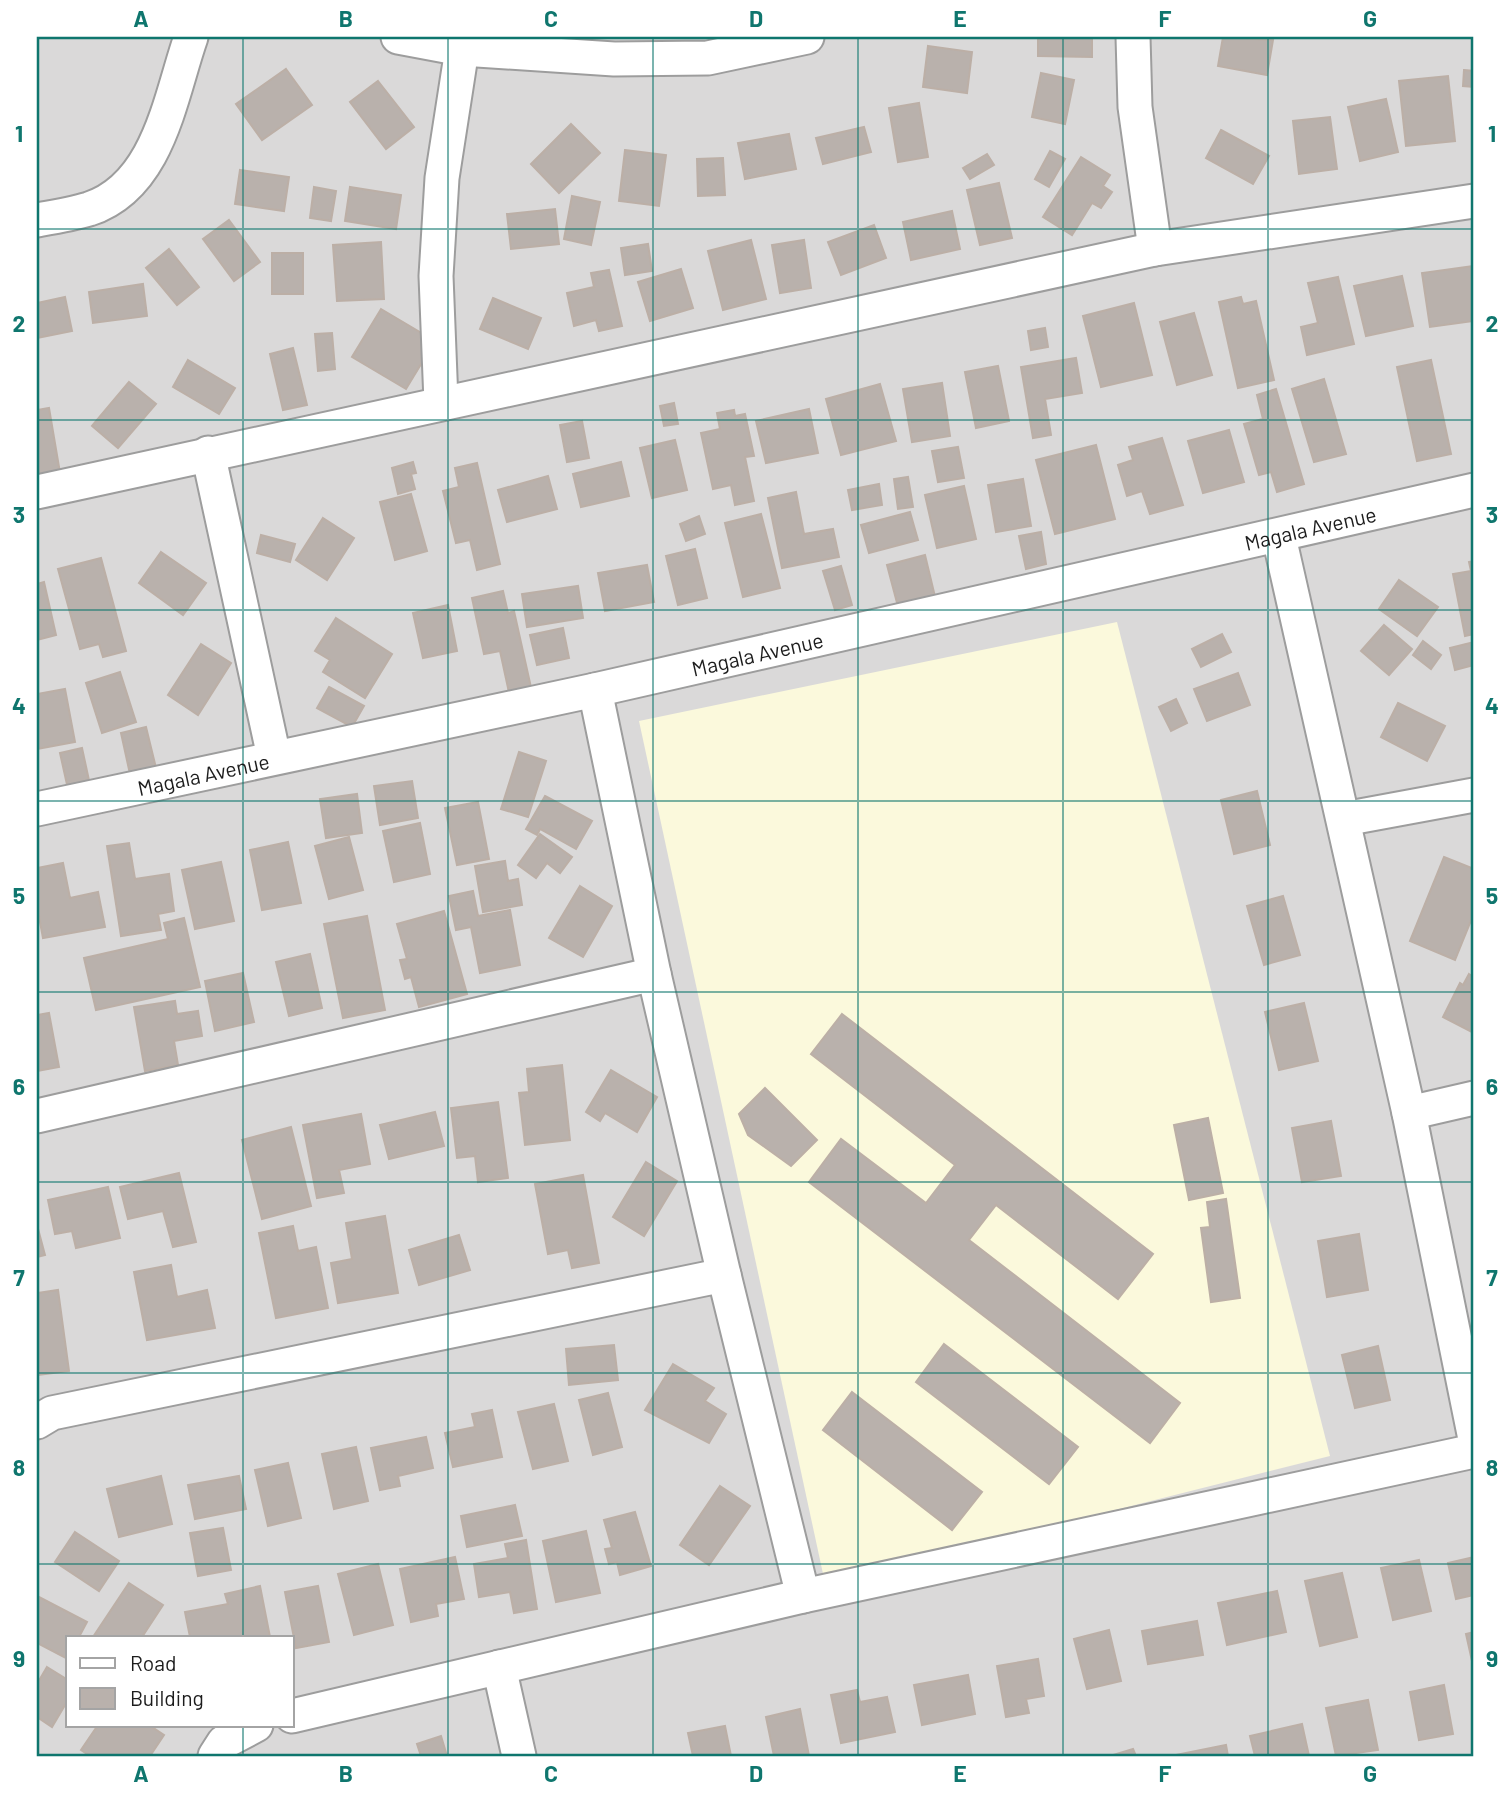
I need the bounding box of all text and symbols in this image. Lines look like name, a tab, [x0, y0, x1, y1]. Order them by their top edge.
text: A	[133, 4, 149, 32]
text: B	[339, 4, 353, 32]
text: C	[544, 4, 558, 32]
text: D	[749, 4, 763, 32]
text: E	[953, 4, 967, 32]
text: F	[1159, 4, 1172, 32]
text: G	[1363, 4, 1377, 32]
text: 1	[15, 119, 23, 147]
text: 1	[1488, 119, 1496, 147]
text: 2	[13, 309, 25, 337]
text: 2	[1486, 309, 1498, 337]
text: 3	[13, 500, 25, 528]
street label: Magala Avenue	[1242, 500, 1378, 554]
text: 3	[1486, 500, 1498, 528]
street label: Magala Avenue	[689, 626, 826, 680]
text: 4	[12, 691, 26, 719]
text: 4	[1485, 691, 1499, 719]
street label: Magala Avenue	[135, 747, 272, 800]
text: 5	[13, 881, 25, 909]
text: 5	[1486, 881, 1498, 909]
text: 6	[13, 1072, 25, 1100]
text: 6	[1486, 1072, 1498, 1100]
text: 7	[13, 1263, 25, 1291]
text: 7	[1486, 1263, 1498, 1291]
text: 8	[13, 1453, 25, 1481]
text: 8	[1486, 1453, 1498, 1481]
legend	[66, 1636, 294, 1727]
text: 9	[13, 1644, 25, 1672]
text: 9	[1486, 1644, 1498, 1672]
text: Road	[130, 1650, 176, 1675]
text: Building	[130, 1685, 204, 1710]
text: A	[133, 1759, 149, 1787]
text: B	[339, 1759, 353, 1787]
text: C	[544, 1759, 558, 1787]
text: D	[749, 1759, 763, 1787]
text: E	[953, 1759, 967, 1787]
text: F	[1159, 1759, 1172, 1787]
text: G	[1363, 1759, 1377, 1787]

